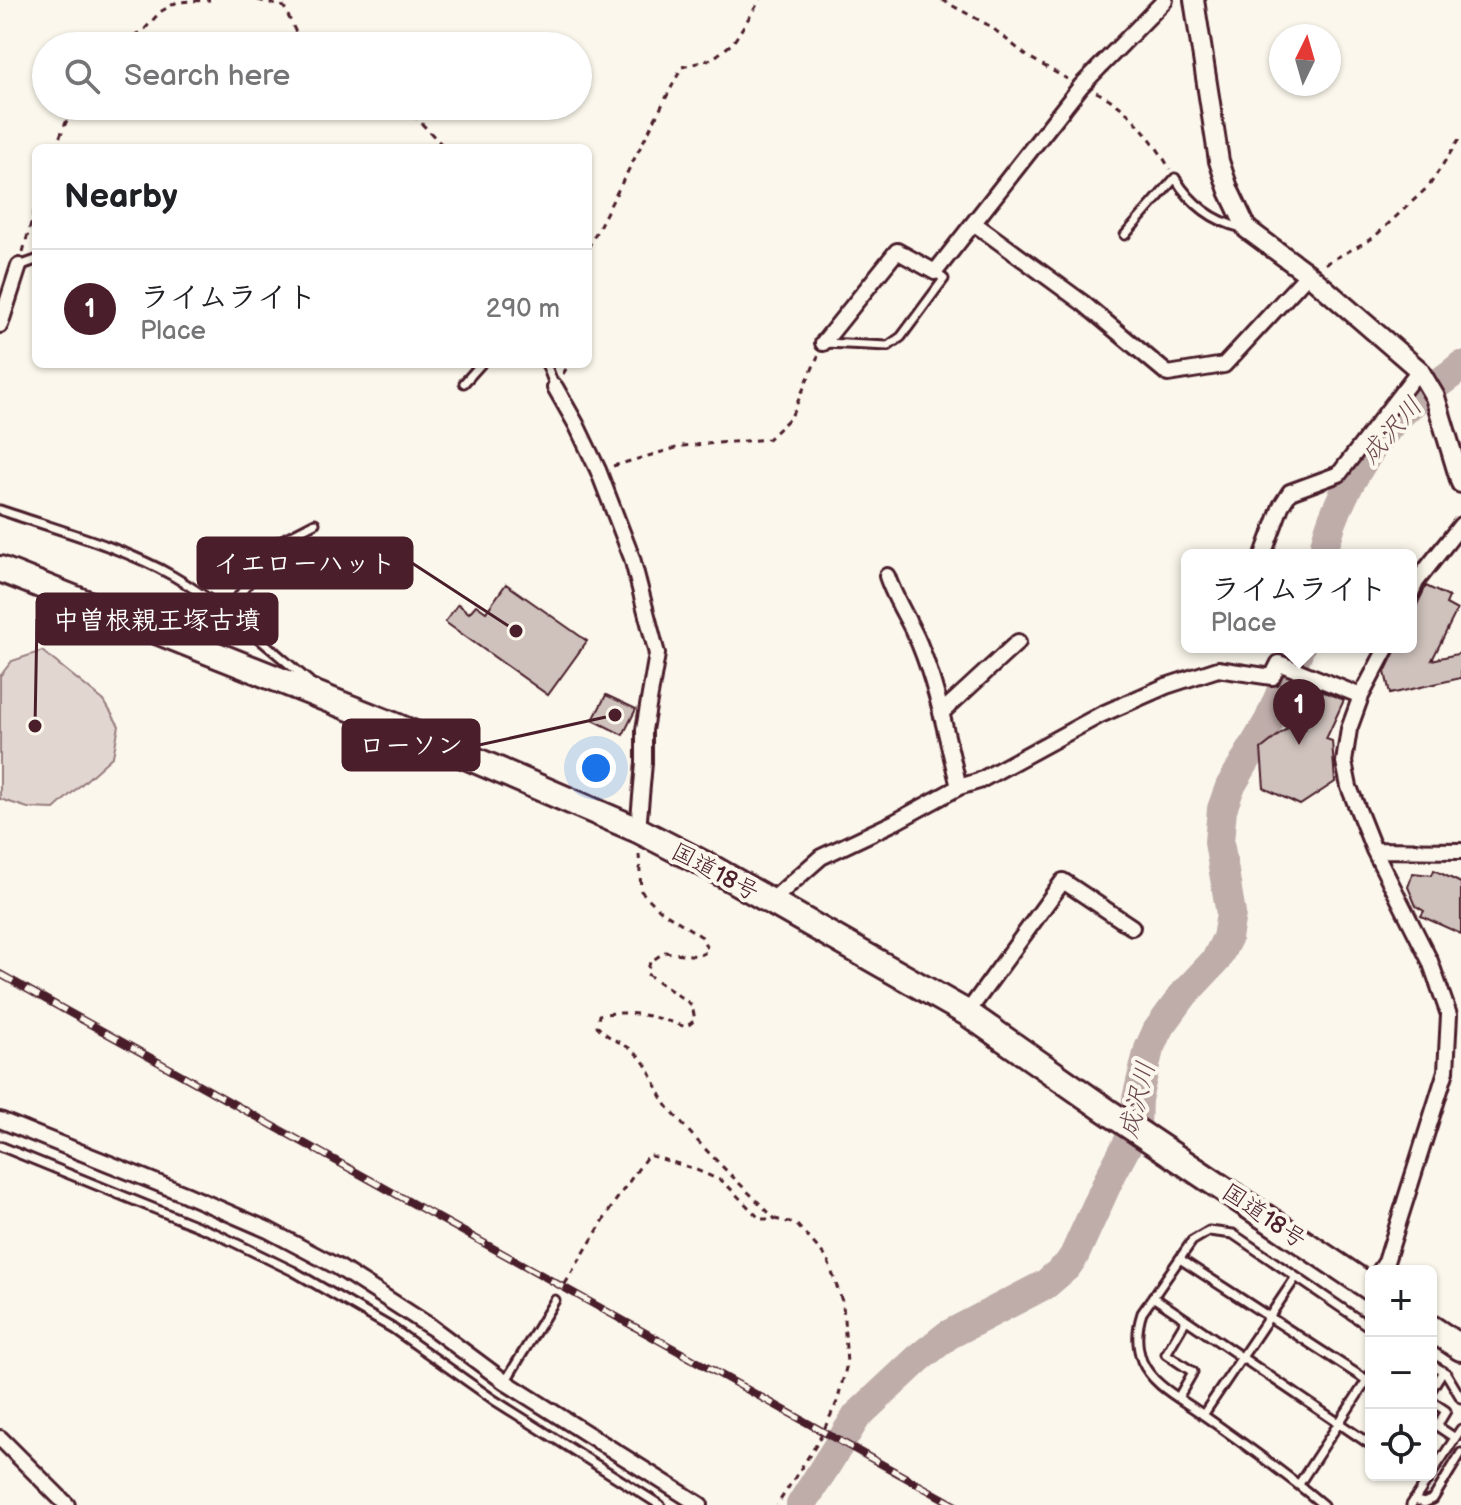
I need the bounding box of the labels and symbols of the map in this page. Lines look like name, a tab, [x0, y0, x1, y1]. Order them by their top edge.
north arrow	[1269, 24, 1341, 96]
water label: 成沢川	[1355, 391, 1429, 471]
callout: イエローハット	[198, 538, 412, 588]
text: イエローハット	[214, 549, 396, 580]
callout: 中曽根親王塚古墳	[37, 594, 277, 644]
text: 中曽根親王塚古墳	[53, 606, 261, 637]
pin: 1	[1273, 679, 1325, 745]
callout: ローソン	[343, 720, 479, 770]
text: ローソン	[359, 731, 463, 762]
your location	[576, 748, 616, 788]
street label: 国道18号	[666, 837, 764, 907]
water label: 成沢川	[1114, 1058, 1162, 1142]
street label: 国道18号	[1216, 1177, 1312, 1255]

